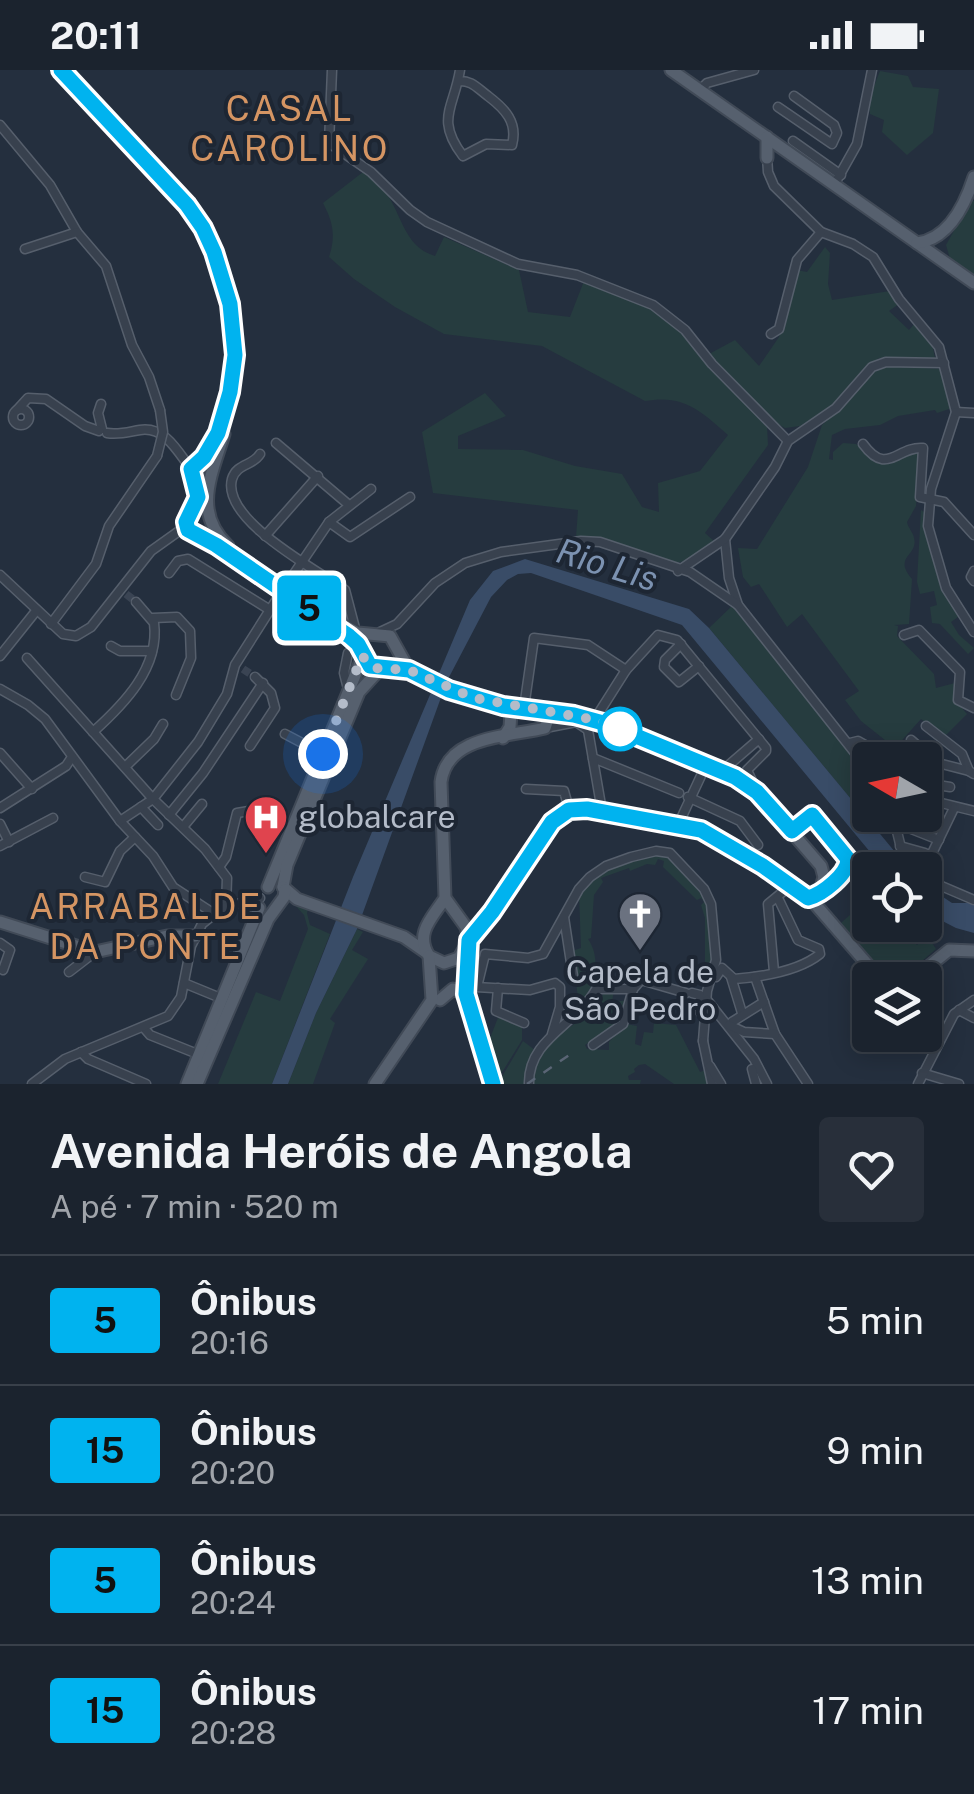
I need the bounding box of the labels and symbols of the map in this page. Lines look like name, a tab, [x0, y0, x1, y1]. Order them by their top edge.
district label: CASAL CAROLINO	[190, 88, 390, 169]
water label: Rio Lis	[552, 530, 663, 599]
line badge: 5	[276, 576, 342, 640]
unlabelled marker	[599, 708, 641, 750]
your location	[298, 729, 348, 779]
north arrow	[852, 742, 942, 832]
hospital icon: globalcare	[243, 794, 289, 855]
place label: globalcare	[298, 798, 456, 835]
district label: ARRABALDE DA PONTE	[29, 886, 263, 967]
church icon: Capela de São Pedro	[617, 891, 663, 952]
place label: Capela de São Pedro	[564, 953, 716, 1027]

